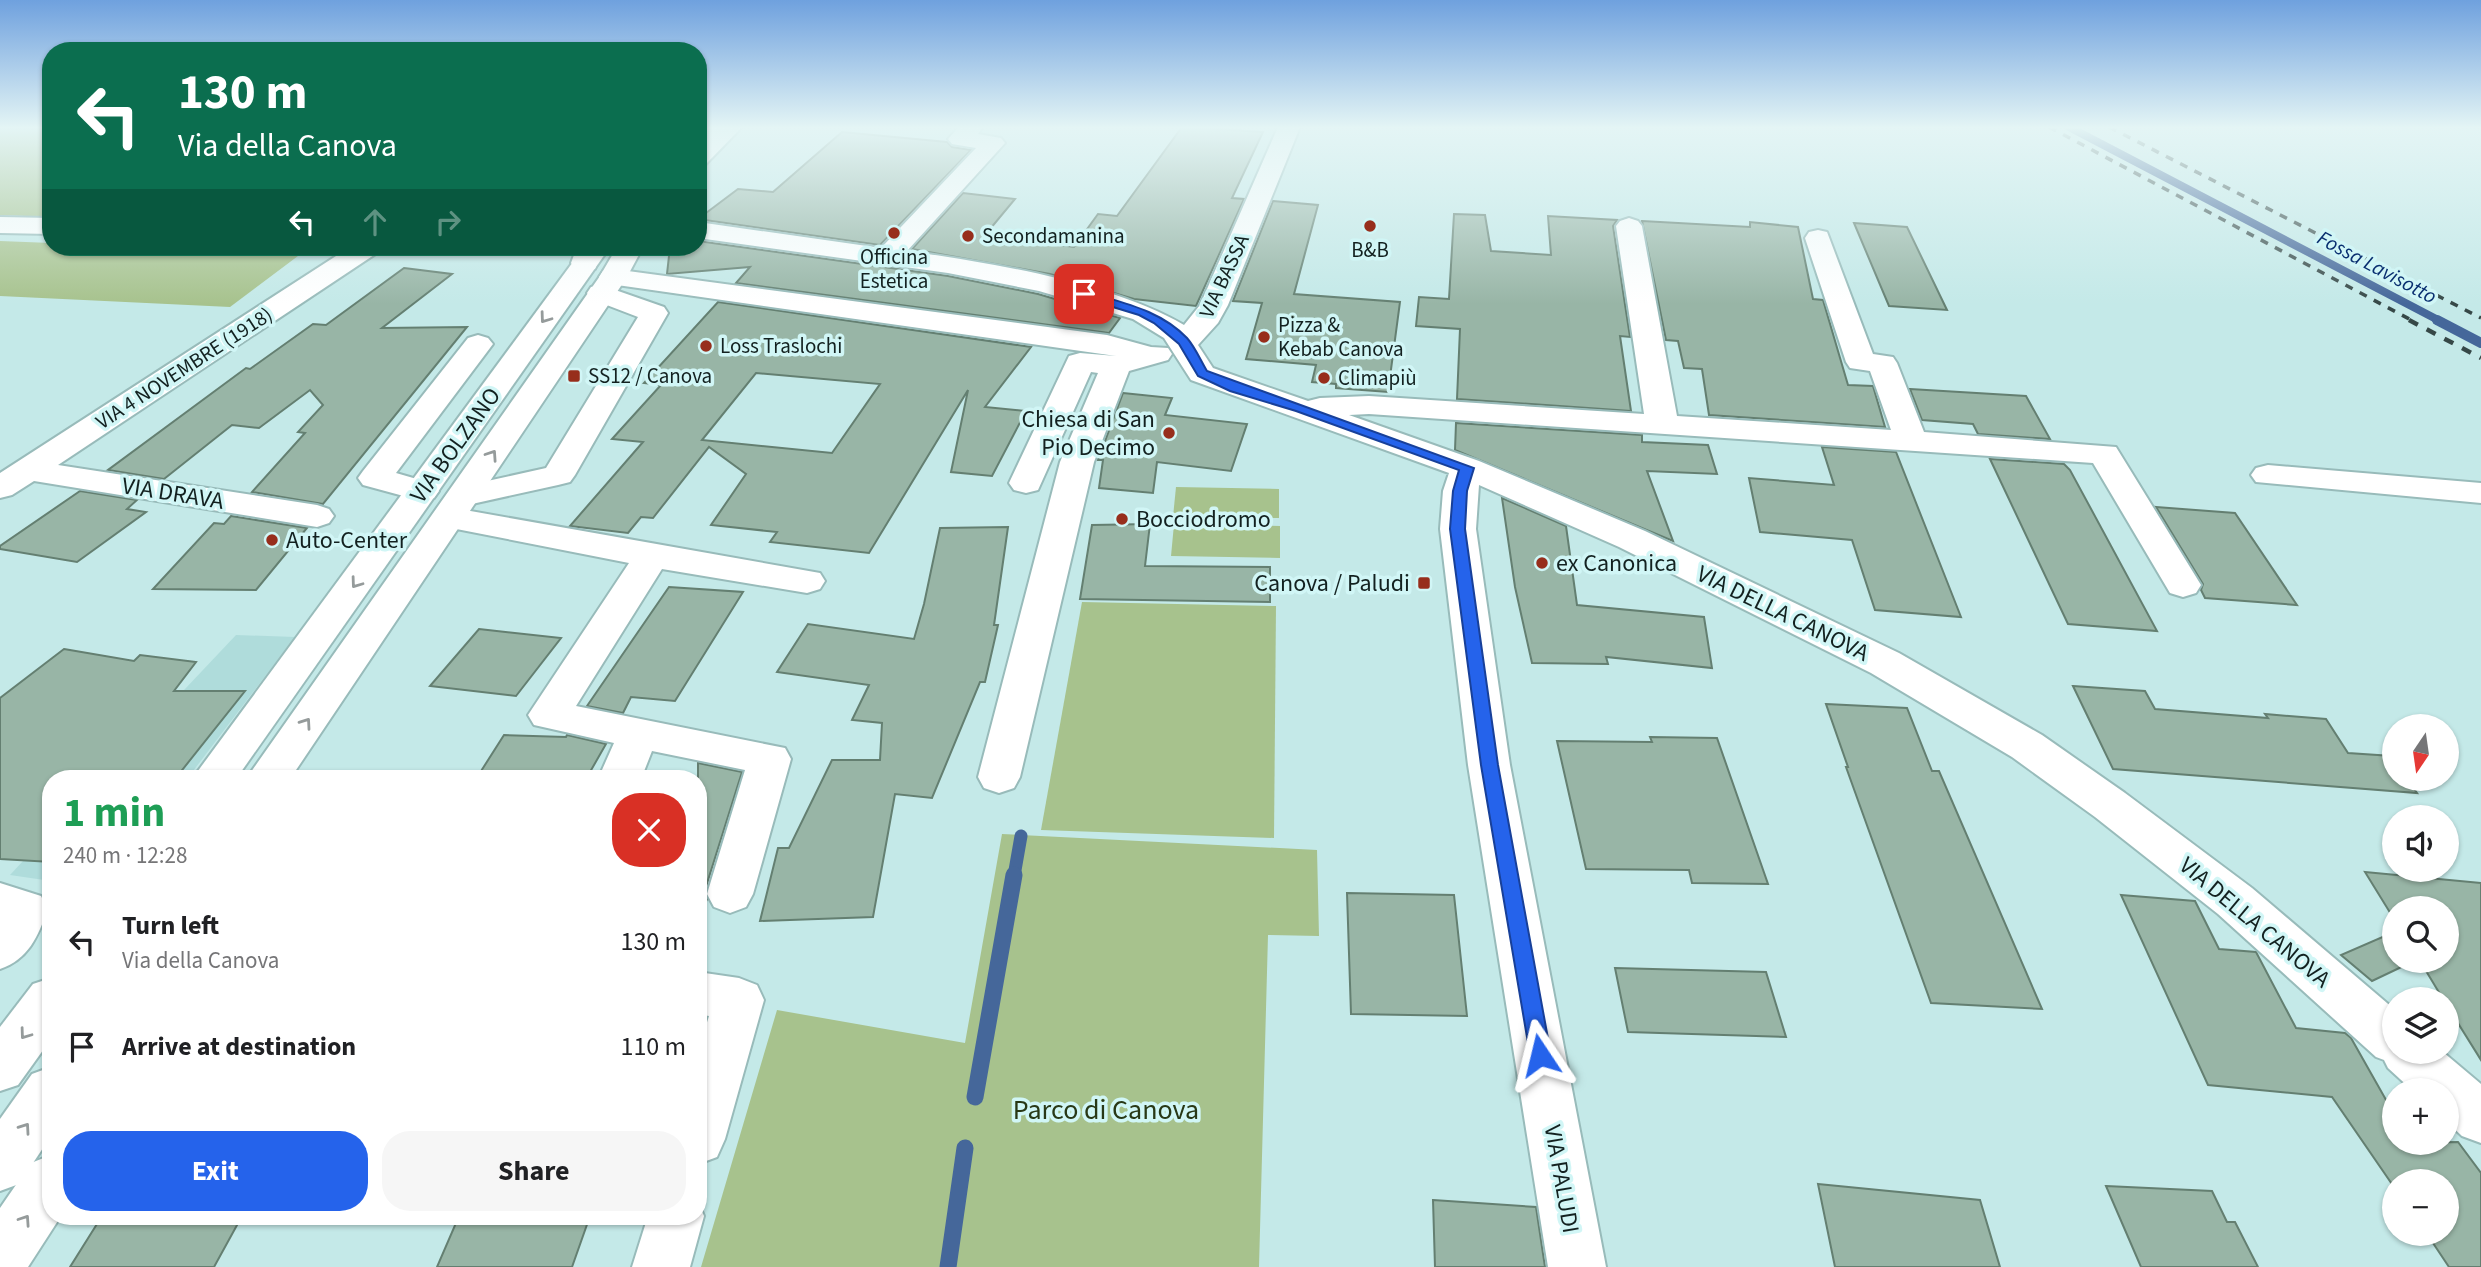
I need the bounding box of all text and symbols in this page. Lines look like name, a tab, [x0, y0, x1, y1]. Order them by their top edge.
text: 130 m	[178, 58, 307, 128]
icon: left	[63, 70, 154, 161]
text: Via della Canova	[178, 123, 397, 169]
icon: left	[283, 203, 321, 241]
icon: ahead	[356, 203, 394, 241]
icon: right	[429, 203, 467, 241]
marker: B&B	[1362, 218, 1378, 234]
place label: Secondamanina	[982, 221, 1125, 251]
water label: Fossa Lavisotto	[2312, 223, 2442, 311]
marker: Officina Estetica	[886, 225, 902, 241]
marker: Secondamanina	[960, 228, 976, 244]
street label: VIA BASSA	[1192, 229, 1257, 323]
place label: B&B	[1351, 235, 1389, 265]
place label: Officina Estetica	[860, 242, 928, 296]
pin	[1054, 264, 1114, 324]
icon: arrive	[1065, 275, 1103, 313]
street label: VIA 4 NOVEMBRE (1918)	[90, 300, 278, 436]
one-way arrow	[541, 310, 553, 323]
place label: Pizza & Kebab Canova	[1278, 310, 1403, 364]
marker: Pizza & Kebab Canova	[1256, 329, 1272, 345]
place label: Loss Traslochi	[720, 331, 842, 361]
marker: Loss Traslochi	[698, 338, 714, 354]
place label: SS12 / Canova	[588, 361, 712, 391]
place label: Climapiù	[1338, 363, 1417, 393]
marker: SS12 / Canova	[566, 368, 582, 384]
marker: Climapiù	[1316, 370, 1332, 386]
street label: VIA BOLZANO	[401, 380, 509, 510]
place label: Chiesa di San Pio Decimo	[1021, 402, 1155, 465]
marker: Chiesa di San Pio Decimo	[1161, 425, 1177, 441]
one-way arrow	[483, 450, 496, 463]
street label: VIA DRAVA	[120, 468, 226, 519]
place label: Bocciodromo	[1136, 502, 1271, 537]
marker: Bocciodromo	[1114, 511, 1130, 527]
place label: Auto-Center	[286, 523, 408, 558]
marker: Auto-Center	[264, 532, 280, 548]
place label: ex Canonica	[1556, 546, 1677, 581]
marker: ex Canonica	[1534, 555, 1550, 571]
street label: VIA DELLA CANOVA	[1691, 556, 1875, 670]
place label: Canova / Paludi	[1254, 566, 1410, 601]
one-way arrow	[352, 575, 364, 588]
marker: Canova / Paludi	[1416, 575, 1432, 591]
north arrow	[2382, 714, 2459, 791]
map controls	[2382, 714, 2459, 1246]
one-way arrow	[298, 718, 310, 731]
text: 1 min	[63, 783, 165, 843]
button: close	[612, 793, 686, 867]
button: sound	[2382, 805, 2459, 882]
text: 240 m · 12:28	[63, 839, 187, 872]
street label: VIA DELLA CANOVA	[2171, 848, 2338, 996]
button: search	[2382, 896, 2459, 973]
text: Turn left	[122, 907, 219, 944]
icon: left	[63, 923, 101, 961]
text: 130 m	[620, 923, 686, 960]
text: Via della Canova	[122, 944, 279, 977]
button: layers	[2382, 987, 2459, 1064]
position arrow	[1503, 1018, 1577, 1092]
one-way arrow	[21, 1026, 34, 1039]
icon: arrive	[63, 1028, 101, 1066]
text: Arrive at destination	[122, 1028, 356, 1065]
text: 110 m	[620, 1028, 686, 1065]
button: +	[2382, 1078, 2459, 1155]
park label: Parco di Canova	[1013, 1090, 1199, 1130]
street label: VIA PALUDI	[1535, 1122, 1588, 1236]
one-way arrow	[17, 1123, 29, 1136]
button: Exit	[63, 1131, 368, 1211]
button: Share	[382, 1131, 686, 1211]
button: −	[2382, 1169, 2459, 1246]
one-way arrow	[17, 1215, 30, 1228]

